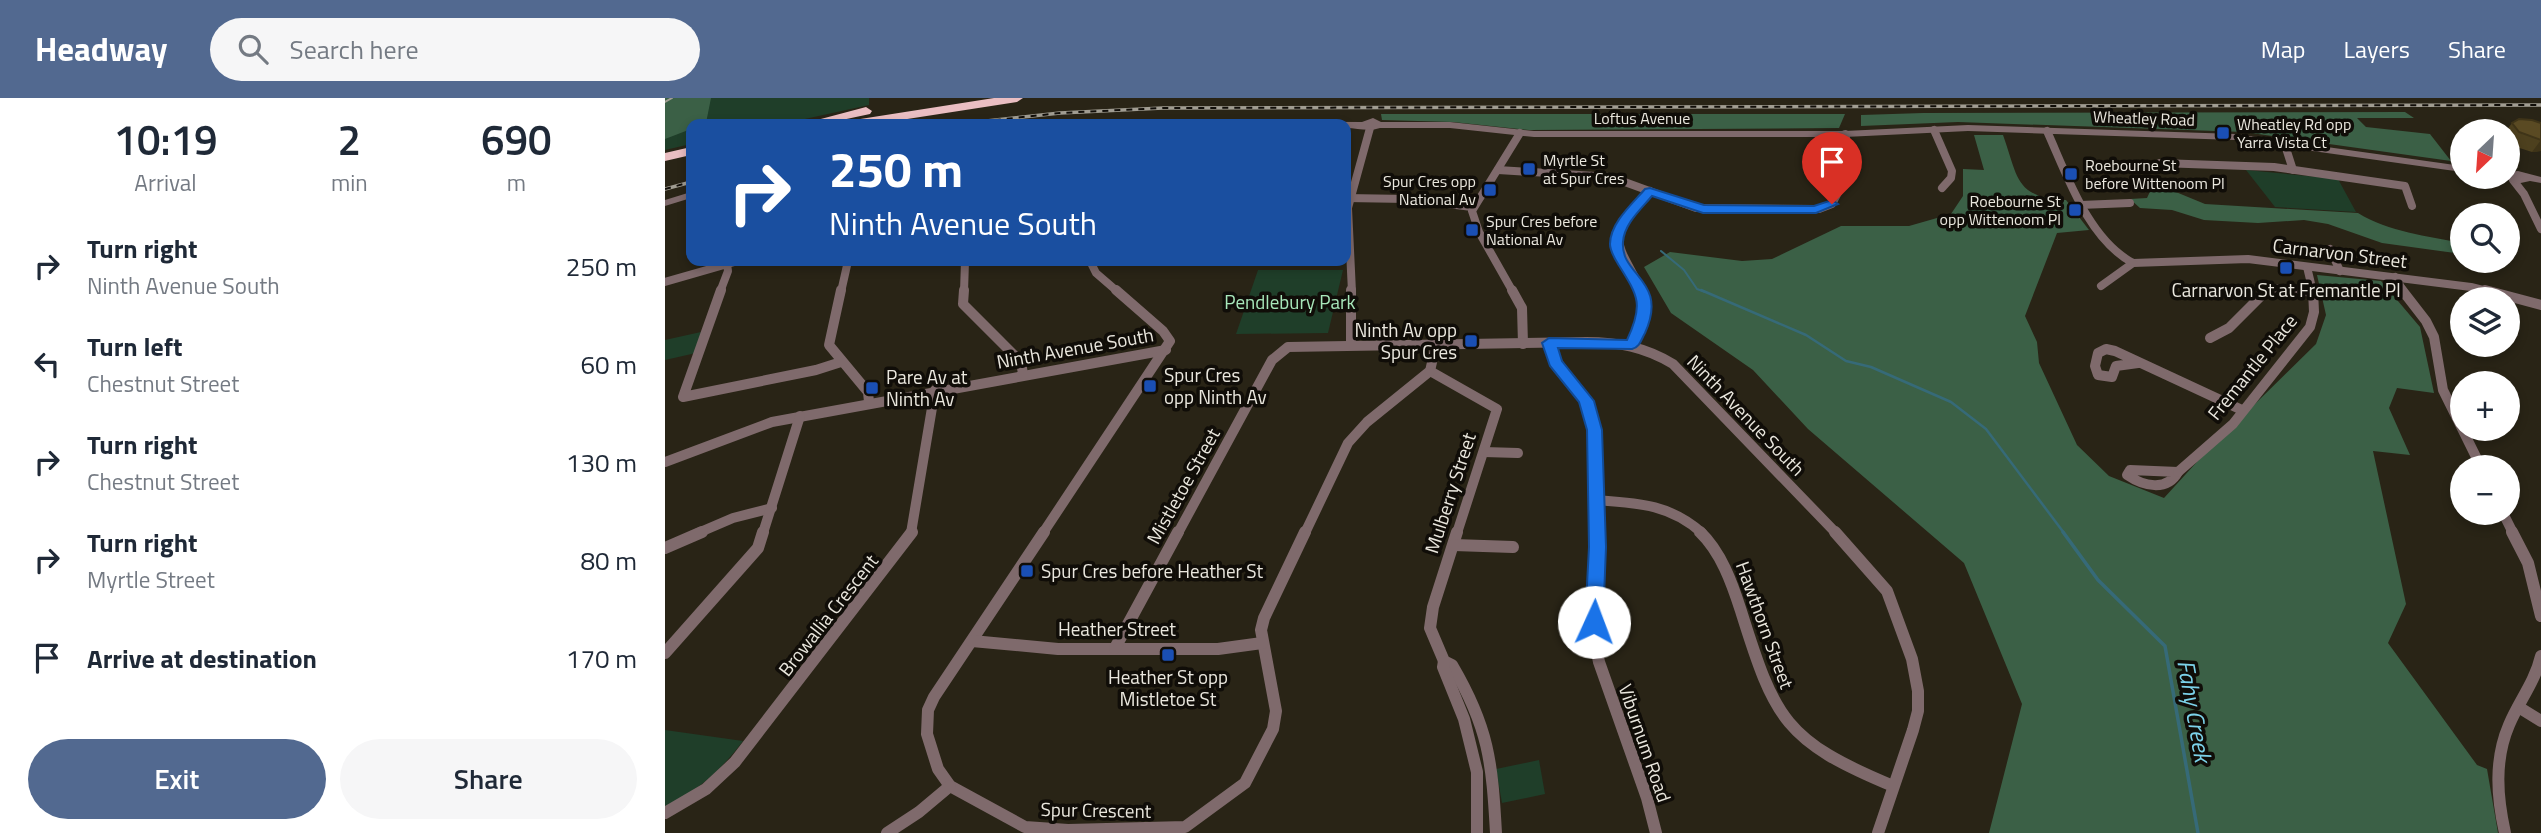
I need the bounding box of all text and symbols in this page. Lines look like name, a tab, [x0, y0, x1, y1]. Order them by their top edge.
search box	[210, 18, 700, 81]
text: Headway	[35, 24, 168, 74]
icon: search	[234, 30, 272, 68]
text: Search here	[290, 30, 419, 69]
text: Map	[2261, 31, 2306, 67]
text: Layers	[2344, 31, 2410, 67]
text: Share	[2448, 31, 2506, 67]
street label: Wheatley Road	[2093, 104, 2195, 132]
street label: Loftus Avenue	[1594, 106, 1690, 130]
text: 10:19	[113, 107, 218, 171]
text: 2	[338, 107, 361, 171]
text: 690	[481, 107, 552, 171]
place label: Wheatley Rd opp Yarra Vista Ct	[2237, 112, 2351, 154]
north arrow	[2450, 119, 2520, 189]
map controls	[2450, 119, 2520, 525]
marker: Wheatley Rd opp Yarra Vista Ct	[2215, 125, 2231, 141]
text: 250 m	[829, 131, 963, 206]
pin	[1802, 132, 1862, 204]
icon: arrive	[1813, 143, 1851, 181]
icon: right	[714, 147, 805, 238]
place label: Myrtle St at Spur Cres	[1543, 148, 1624, 190]
place label: Roebourne St before Wittenoom Pl	[2085, 153, 2225, 195]
marker: Myrtle St at Spur Cres	[1521, 161, 1537, 177]
text: Arrival	[134, 165, 197, 200]
text: min	[331, 165, 368, 200]
text: m	[507, 165, 526, 200]
marker: Roebourne St before Wittenoom Pl	[2063, 166, 2079, 182]
place label: Spur Cres opp National Av	[1383, 169, 1476, 211]
marker: Spur Cres opp National Av	[1482, 182, 1498, 198]
place label: Roebourne St opp Wittenoom Pl	[1940, 189, 2061, 231]
text: Ninth Avenue South	[829, 199, 1097, 247]
marker: Roebourne St opp Wittenoom Pl	[2067, 202, 2083, 218]
button: search	[2450, 203, 2520, 273]
place label: Spur Cres before National Av	[1486, 209, 1597, 251]
marker: Spur Cres before National Av	[1464, 222, 1480, 238]
text: Turn right	[87, 229, 198, 268]
street label: Carnarvon Street	[2271, 230, 2409, 275]
icon: right	[28, 247, 66, 285]
text: 250 m	[566, 247, 637, 286]
marker: Carnarvon St at Fremantle Pl	[2278, 260, 2294, 276]
text: Ninth Avenue South	[87, 268, 280, 303]
place label: Carnarvon St at Fremantle Pl	[2171, 275, 2401, 304]
park label: Pendlebury Park	[1224, 287, 1356, 316]
button: layers	[2450, 287, 2520, 357]
street label: Fremantle Place	[2200, 307, 2303, 426]
place label: Ninth Av opp Spur Cres	[1354, 315, 1457, 366]
street label: Ninth Avenue South	[994, 319, 1156, 376]
text: Turn left	[87, 327, 182, 366]
marker: Ninth Av opp Spur Cres	[1463, 333, 1479, 349]
icon: left	[28, 345, 66, 383]
text: 60 m	[580, 345, 637, 384]
street label: Ninth Avenue South	[1681, 347, 1812, 482]
place label: Spur Cres opp Ninth Av	[1164, 360, 1267, 411]
place label: Pare Av at Ninth Av	[886, 362, 968, 413]
text: Chestnut Street	[87, 366, 239, 401]
button: +	[2450, 371, 2520, 441]
marker: Spur Cres opp Ninth Av	[1142, 378, 1158, 394]
marker: Pare Av at Ninth Av	[864, 380, 880, 396]
street label: Mistletoe Street	[1139, 422, 1227, 549]
text: Turn right	[87, 425, 198, 464]
street label: Mulberry Street	[1416, 428, 1483, 557]
icon: right	[28, 443, 66, 481]
text: 130 m	[566, 443, 637, 482]
button: −	[2450, 455, 2520, 525]
text: Chestnut Street	[87, 464, 239, 499]
text: Turn right	[87, 523, 198, 562]
icon: right	[28, 541, 66, 579]
text: 80 m	[580, 541, 637, 580]
street label: Browallia Crescent	[771, 547, 885, 682]
place label: Spur Cres before Heather St	[1041, 556, 1263, 585]
street label: Hawthorn Street	[1729, 557, 1802, 693]
text: Myrtle Street	[87, 562, 215, 597]
marker: Spur Cres before Heather St	[1019, 563, 1035, 579]
position arrow	[1557, 585, 1631, 659]
street label: Heather Street	[1058, 614, 1176, 643]
icon: arrive	[28, 639, 66, 677]
text: Arrive at destination	[87, 639, 317, 678]
text: 170 m	[566, 639, 637, 678]
marker: Heather St opp Mistletoe St	[1160, 647, 1176, 663]
water label: Fahy Creek	[2168, 657, 2222, 768]
place label: Heather St opp Mistletoe St	[1108, 662, 1228, 713]
street label: Viburnum Road	[1612, 680, 1679, 806]
button: Exit	[28, 739, 326, 819]
button: Share	[340, 739, 637, 819]
street label: Spur Crescent	[1040, 794, 1152, 825]

